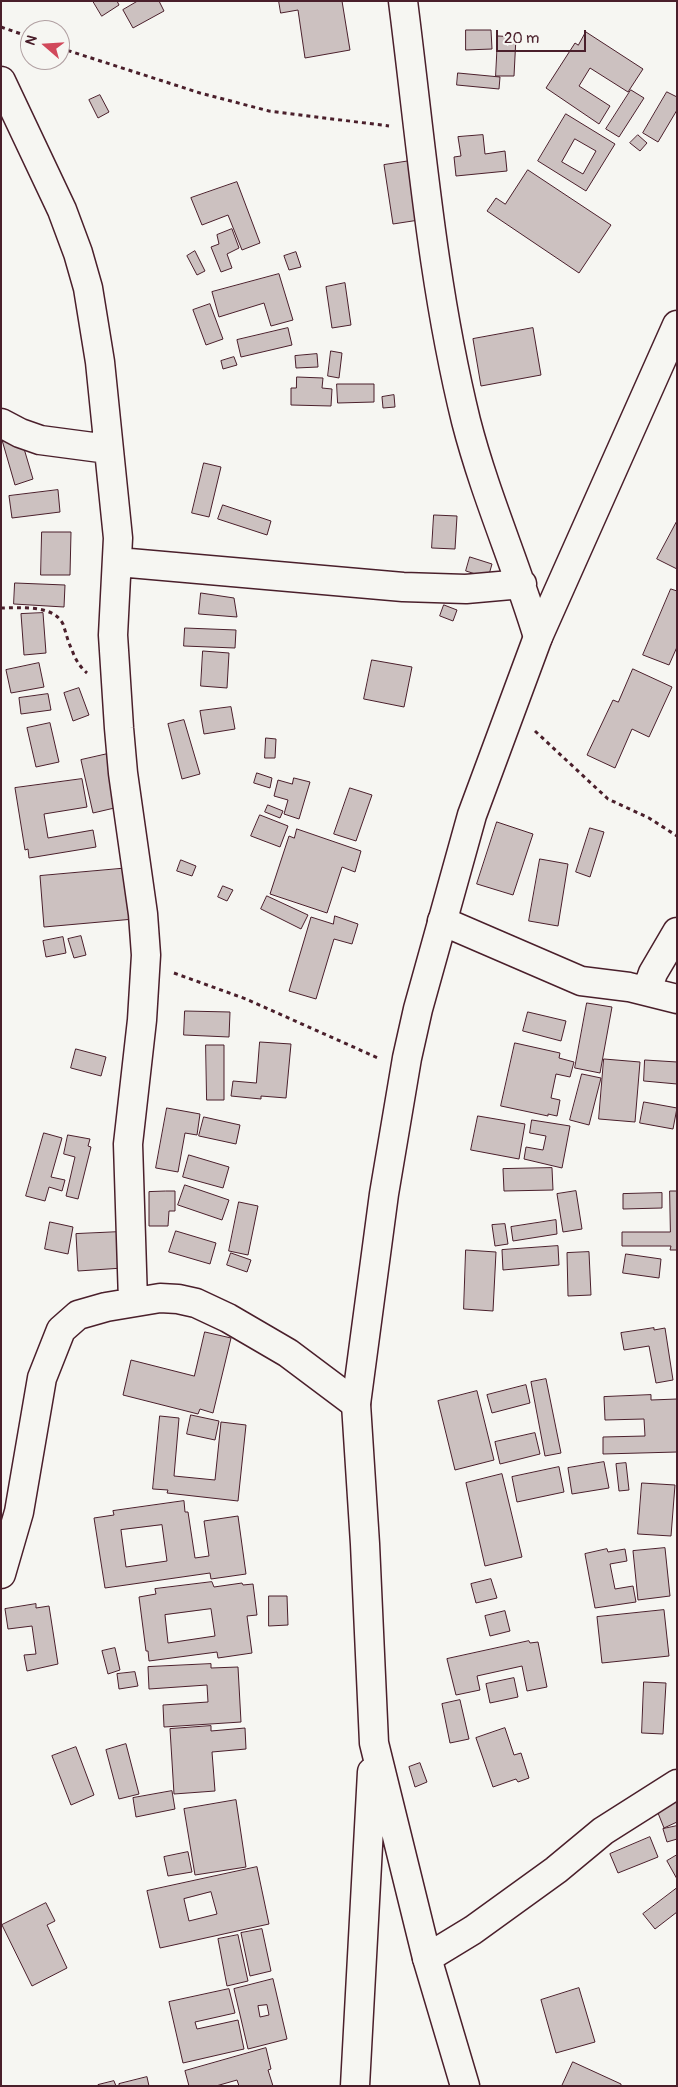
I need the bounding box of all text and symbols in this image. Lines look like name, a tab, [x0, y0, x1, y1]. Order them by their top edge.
north arrow	[20, 20, 70, 70]
scale bar	[498, 20, 588, 52]
text: 20 m	[504, 29, 539, 48]
text: N	[22, 33, 41, 48]

